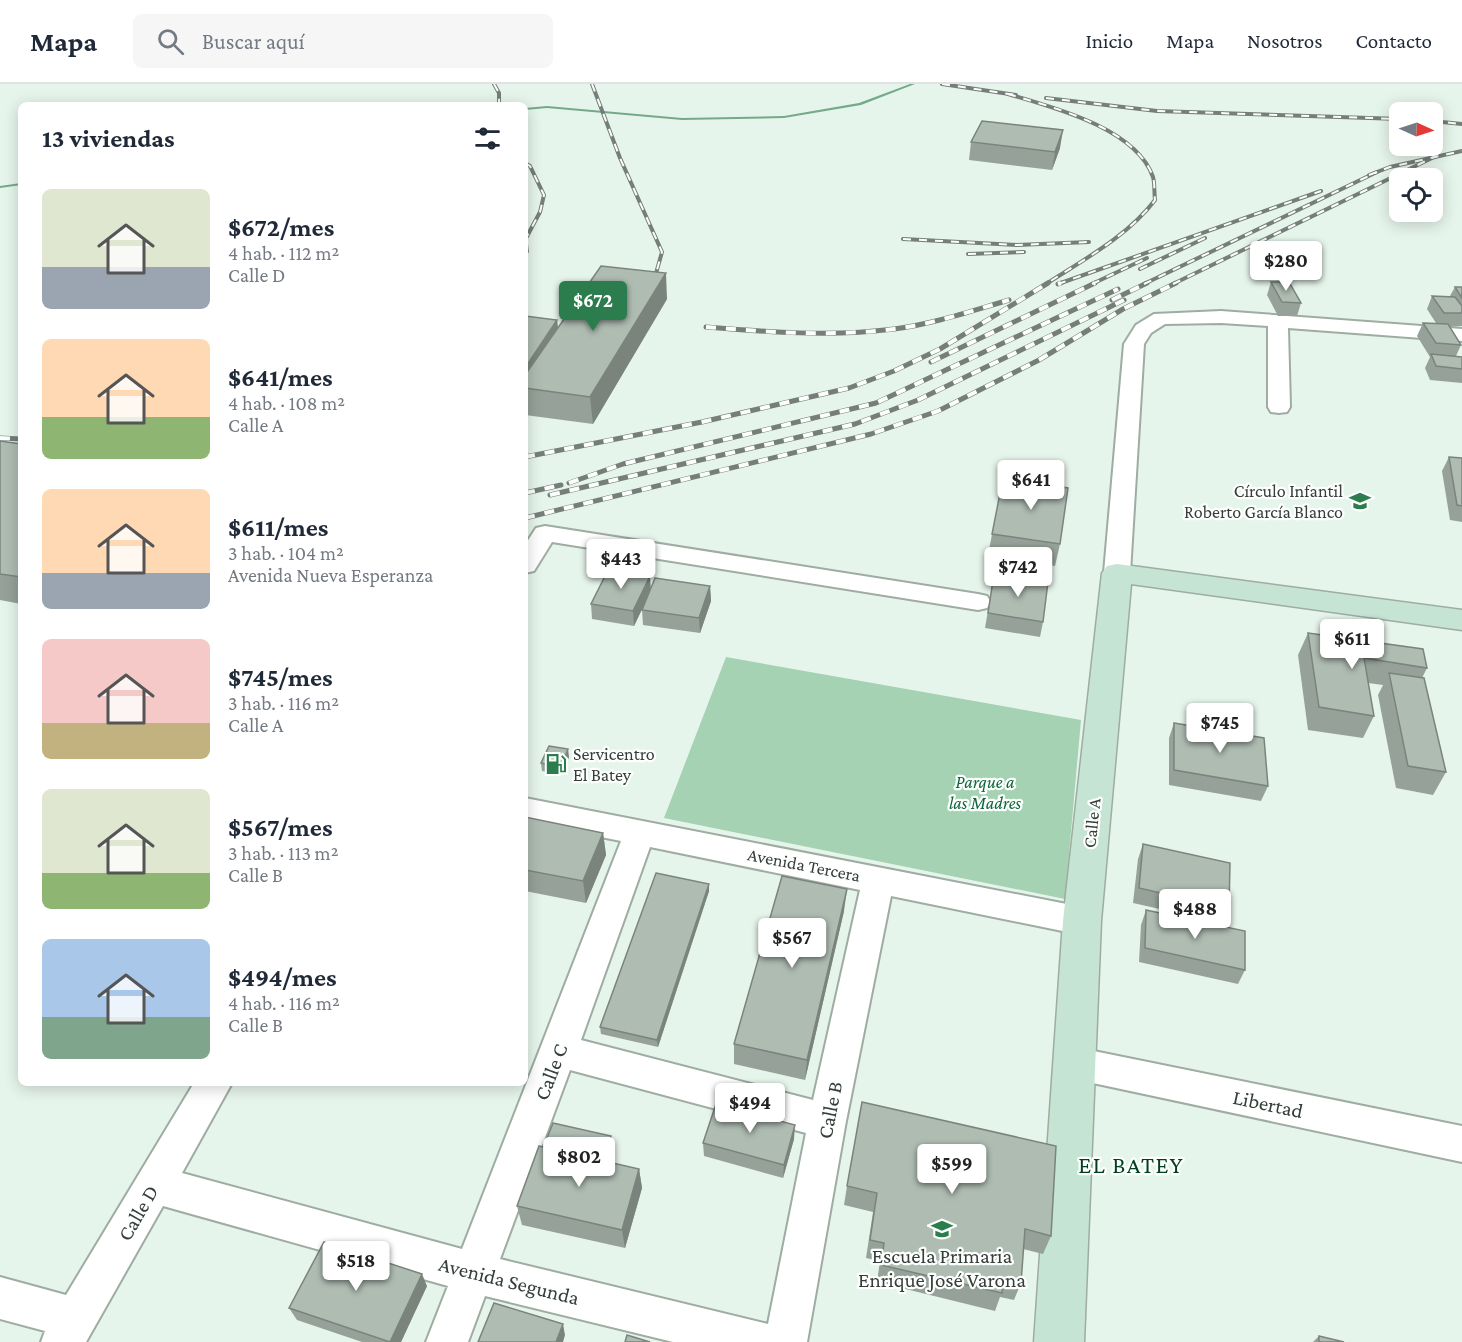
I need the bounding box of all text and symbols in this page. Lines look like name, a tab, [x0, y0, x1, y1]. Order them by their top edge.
search box	[133, 14, 553, 68]
icon: search	[154, 25, 187, 58]
text: Mapa	[30, 26, 97, 57]
text: Buscar aquí	[202, 29, 305, 54]
text: Inicio	[1085, 29, 1133, 53]
text: Mapa	[1166, 29, 1214, 53]
text: Nosotros	[1247, 29, 1323, 53]
text: Contacto	[1356, 29, 1432, 53]
north arrow	[1389, 102, 1443, 156]
map controls	[1389, 102, 1443, 222]
icon: filters	[471, 122, 504, 155]
text: 13 viviendas	[42, 124, 175, 153]
button: locate	[1389, 168, 1443, 222]
icon: home	[90, 213, 162, 285]
text: $672/mes	[228, 213, 334, 242]
pin: $280	[1250, 241, 1322, 292]
text: 4 hab. · 112 m²	[228, 242, 339, 264]
text: $280	[1264, 249, 1308, 271]
text: Calle D	[228, 264, 285, 286]
pin: $672	[557, 281, 629, 332]
text: $672	[573, 289, 613, 311]
icon: home	[90, 363, 162, 435]
text: $641/mes	[228, 363, 333, 392]
text: 4 hab. · 108 m²	[228, 392, 345, 414]
text: Calle A	[228, 414, 283, 436]
pin: $641	[995, 460, 1067, 511]
text: $641	[1011, 468, 1051, 490]
place label: Círculo Infantil Roberto García Blanco	[1184, 481, 1343, 522]
school or university icon: Círculo Infantil Roberto García Blanco	[1348, 489, 1372, 513]
icon: home	[90, 513, 162, 585]
text: $611/mes	[228, 513, 328, 542]
pin: $443	[585, 539, 657, 590]
text: 3 hab. · 104 m²	[228, 542, 344, 564]
text: $443	[600, 547, 642, 569]
pin: $742	[982, 547, 1054, 598]
text: $742	[998, 555, 1038, 577]
text: Avenida Nueva Esperanza	[228, 564, 433, 586]
pin: $611	[1316, 619, 1388, 670]
text: $611	[1334, 627, 1370, 649]
icon: home	[90, 663, 162, 735]
text: $745/mes	[228, 663, 333, 692]
text: 3 hab. · 116 m²	[228, 692, 339, 714]
pin: $745	[1184, 703, 1256, 754]
text: $745	[1200, 711, 1240, 733]
text: Calle A	[228, 714, 283, 736]
place label: Servicentro El Batey	[573, 744, 655, 785]
fuel station icon: Servicentro El Batey	[544, 752, 568, 776]
park label: Parque a las Madres	[949, 772, 1021, 813]
street label: Calle A	[1079, 796, 1105, 849]
icon: home	[90, 813, 162, 885]
text: $567/mes	[228, 813, 333, 842]
text: 3 hab. · 113 m²	[228, 842, 339, 864]
street label: Avenida Tercera	[746, 844, 862, 886]
text: Calle B	[228, 864, 283, 886]
pin: $488	[1159, 889, 1231, 940]
text: $488	[1173, 897, 1217, 919]
pin: $567	[756, 918, 828, 969]
text: $567	[772, 926, 812, 948]
icon: home	[90, 963, 162, 1035]
text: $494/mes	[228, 963, 337, 992]
text: 4 hab. · 116 m²	[228, 992, 340, 1014]
text: Calle B	[228, 1014, 283, 1036]
street label: Calle C	[529, 1040, 573, 1104]
street label: Calle B	[813, 1079, 847, 1141]
pin: $494	[714, 1083, 786, 1134]
street label: Libertad	[1231, 1085, 1305, 1123]
text: $494	[729, 1091, 771, 1113]
pin: $802	[543, 1137, 615, 1188]
pin: $599	[916, 1144, 988, 1195]
text: $802	[557, 1145, 601, 1167]
district label: EL BATEY	[1078, 1151, 1184, 1178]
text: $599	[931, 1152, 973, 1174]
street label: Calle D	[113, 1181, 163, 1245]
school or university icon: Escuela Primaria Enrique José Varona	[930, 1217, 954, 1241]
pin: $518	[320, 1241, 392, 1292]
place label: Escuela Primaria Enrique José Varona	[858, 1244, 1026, 1292]
text: $518	[337, 1249, 375, 1271]
street label: Avenida Segunda	[436, 1252, 582, 1310]

